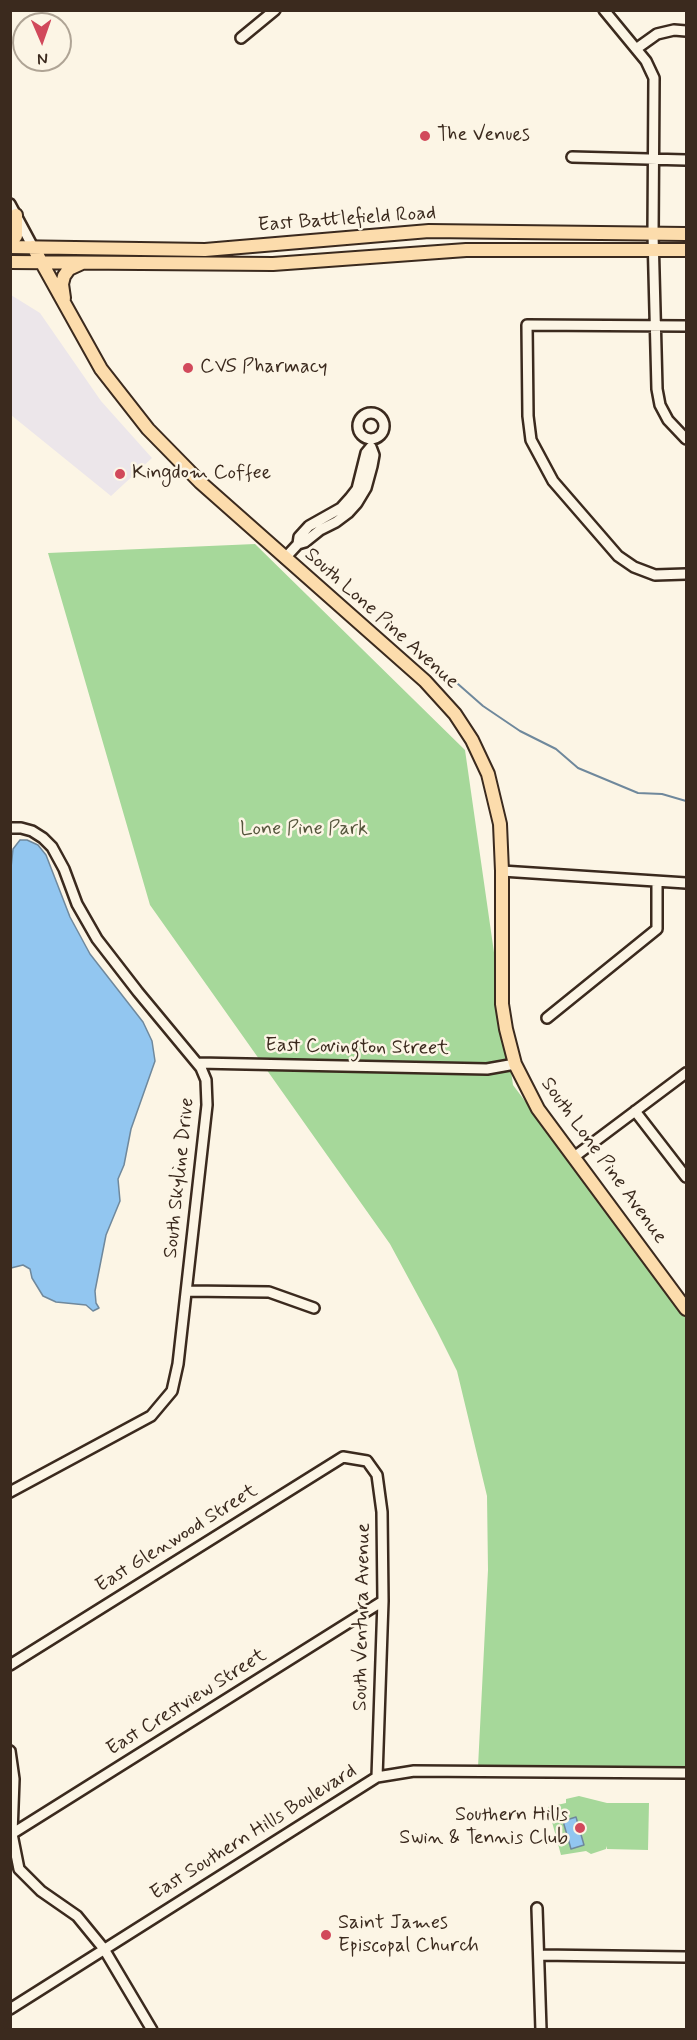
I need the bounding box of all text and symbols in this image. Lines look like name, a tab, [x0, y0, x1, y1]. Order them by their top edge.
north arrow	[12, 12, 72, 72]
text: N	[37, 48, 48, 69]
place label: The Venues	[437, 124, 530, 148]
marker: The Venues	[418, 129, 432, 143]
street label: East Battlefield Road	[257, 202, 437, 238]
place label: CVS Pharmacy	[200, 356, 328, 380]
marker: CVS Pharmacy	[181, 361, 195, 375]
place label: Kingdom Coffee	[132, 462, 271, 486]
marker: Kingdom Coffee	[113, 467, 127, 481]
street label: South Lone Pine Avenue	[299, 543, 463, 695]
park label: Lone Pine Park	[240, 818, 368, 842]
street label: East Covington Street	[265, 1034, 449, 1062]
street label: South Lone Pine Avenue	[535, 1073, 671, 1249]
street label: South Skyline Drive	[160, 1096, 200, 1260]
street label: East Glenwood Street	[92, 1479, 262, 1599]
street label: South Ventura Avenue	[349, 1523, 377, 1711]
street label: East Crestview Street	[103, 1644, 271, 1762]
street label: East Southern Hills Boulevard	[147, 1760, 361, 1906]
place label: Southern Hills Swin & Tennis Club	[399, 1804, 568, 1851]
marker: Southern Hills Swin & Tennis Club	[573, 1821, 587, 1835]
place label: Saint James Episcopal Church	[338, 1912, 479, 1959]
marker: Saint James Episcopal Church	[319, 1928, 333, 1942]

